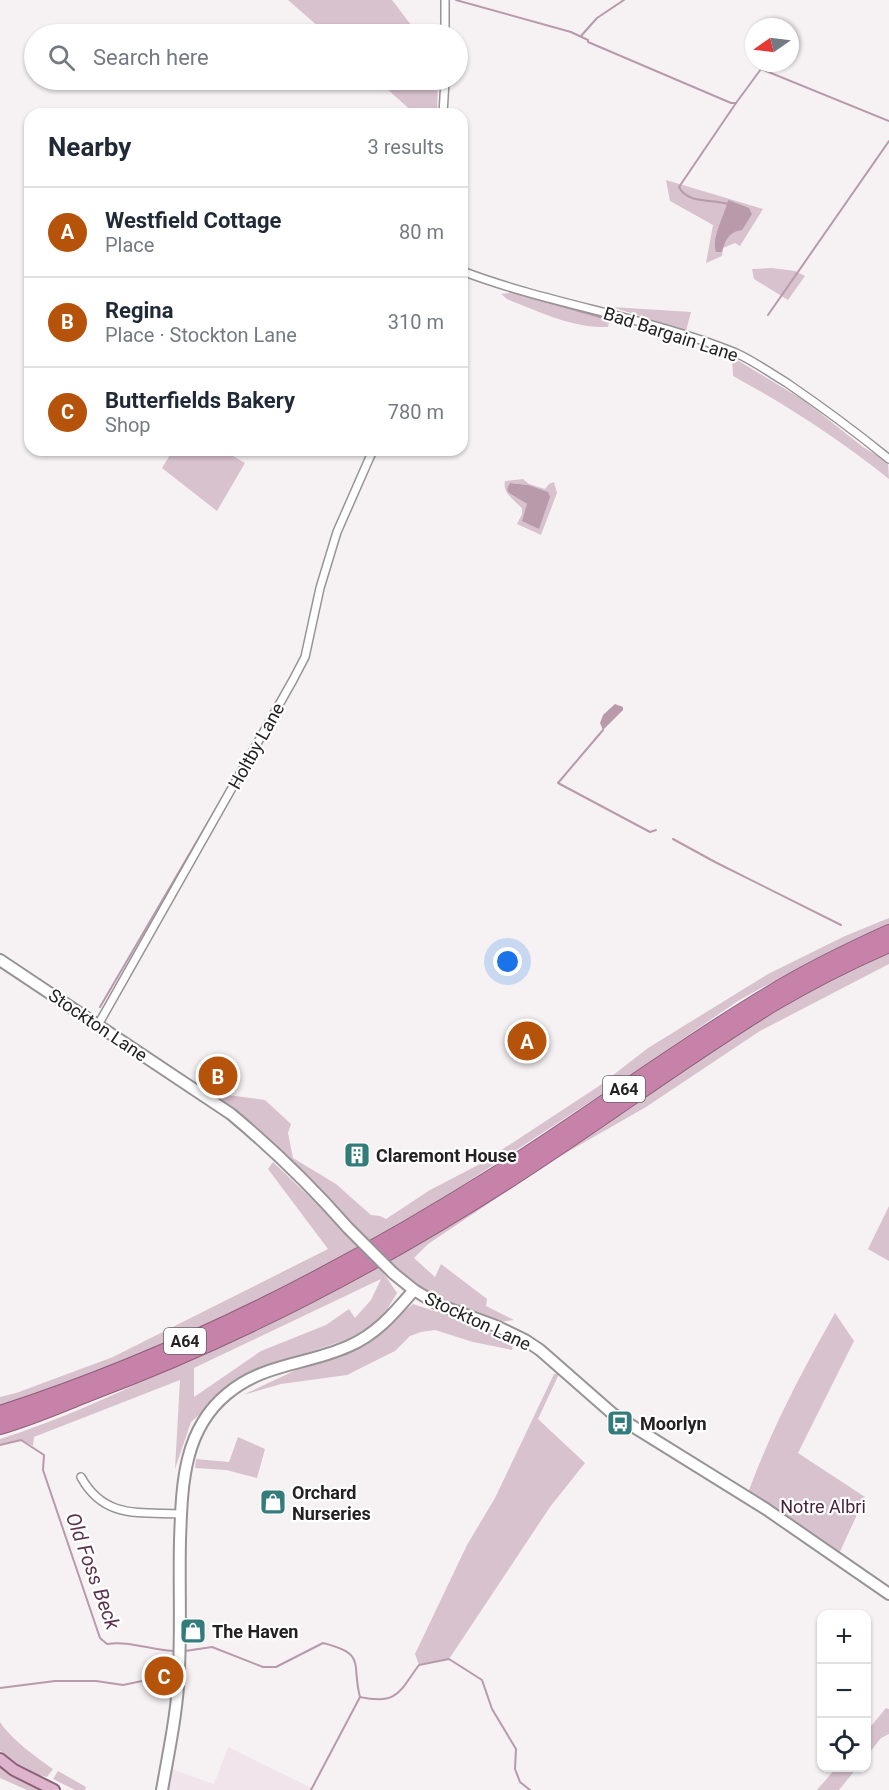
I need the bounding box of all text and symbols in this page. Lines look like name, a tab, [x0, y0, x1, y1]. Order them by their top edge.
north arrow	[745, 18, 799, 72]
search box	[24, 24, 468, 90]
icon: search	[45, 41, 78, 74]
text: Search here	[93, 45, 209, 70]
text: Nearby	[48, 132, 131, 162]
text: 3 results	[368, 135, 444, 159]
text: Westfield Cottage	[105, 208, 281, 233]
text: A	[61, 220, 74, 244]
text: 80 m	[399, 220, 444, 244]
text: Place	[105, 233, 154, 257]
text: Regina	[105, 298, 173, 323]
street label: Bad Bargain Lane	[601, 302, 741, 366]
text: B	[61, 310, 74, 334]
text: 310 m	[388, 310, 444, 334]
text: Place · Stockton Lane	[105, 323, 297, 347]
text: Butterfields Bakery	[105, 388, 295, 413]
text: C	[61, 400, 74, 424]
text: 780 m	[388, 400, 444, 424]
text: Shop	[105, 413, 151, 437]
street label: Holtby Lane	[224, 699, 288, 793]
your location	[493, 947, 522, 976]
street label: Stockton Lane	[45, 984, 151, 1066]
pin: A	[508, 1018, 546, 1064]
pin: B	[198, 1054, 238, 1098]
road number: A64	[603, 1076, 645, 1102]
building icon: Claremont House	[342, 1140, 372, 1170]
place label: Claremont House	[376, 1145, 517, 1166]
street label: Stockton Lane	[422, 1287, 534, 1355]
road number: A64	[164, 1328, 206, 1354]
bus stop icon: Moorlyn	[605, 1408, 635, 1438]
place label: Moorlyn	[640, 1413, 707, 1434]
place label: Orchard Nurseries	[292, 1482, 371, 1524]
shop icon: Orchard Nurseries	[258, 1487, 288, 1517]
park label: Notre Albri	[780, 1496, 866, 1517]
water label: Old Foss Beck	[61, 1509, 126, 1634]
map controls	[817, 1610, 871, 1772]
button: +	[817, 1610, 871, 1664]
shop icon: The Haven	[178, 1616, 208, 1646]
place label: The Haven	[212, 1621, 298, 1642]
pin: C	[144, 1654, 184, 1698]
button: −	[817, 1664, 871, 1718]
button: locate	[817, 1718, 871, 1772]

